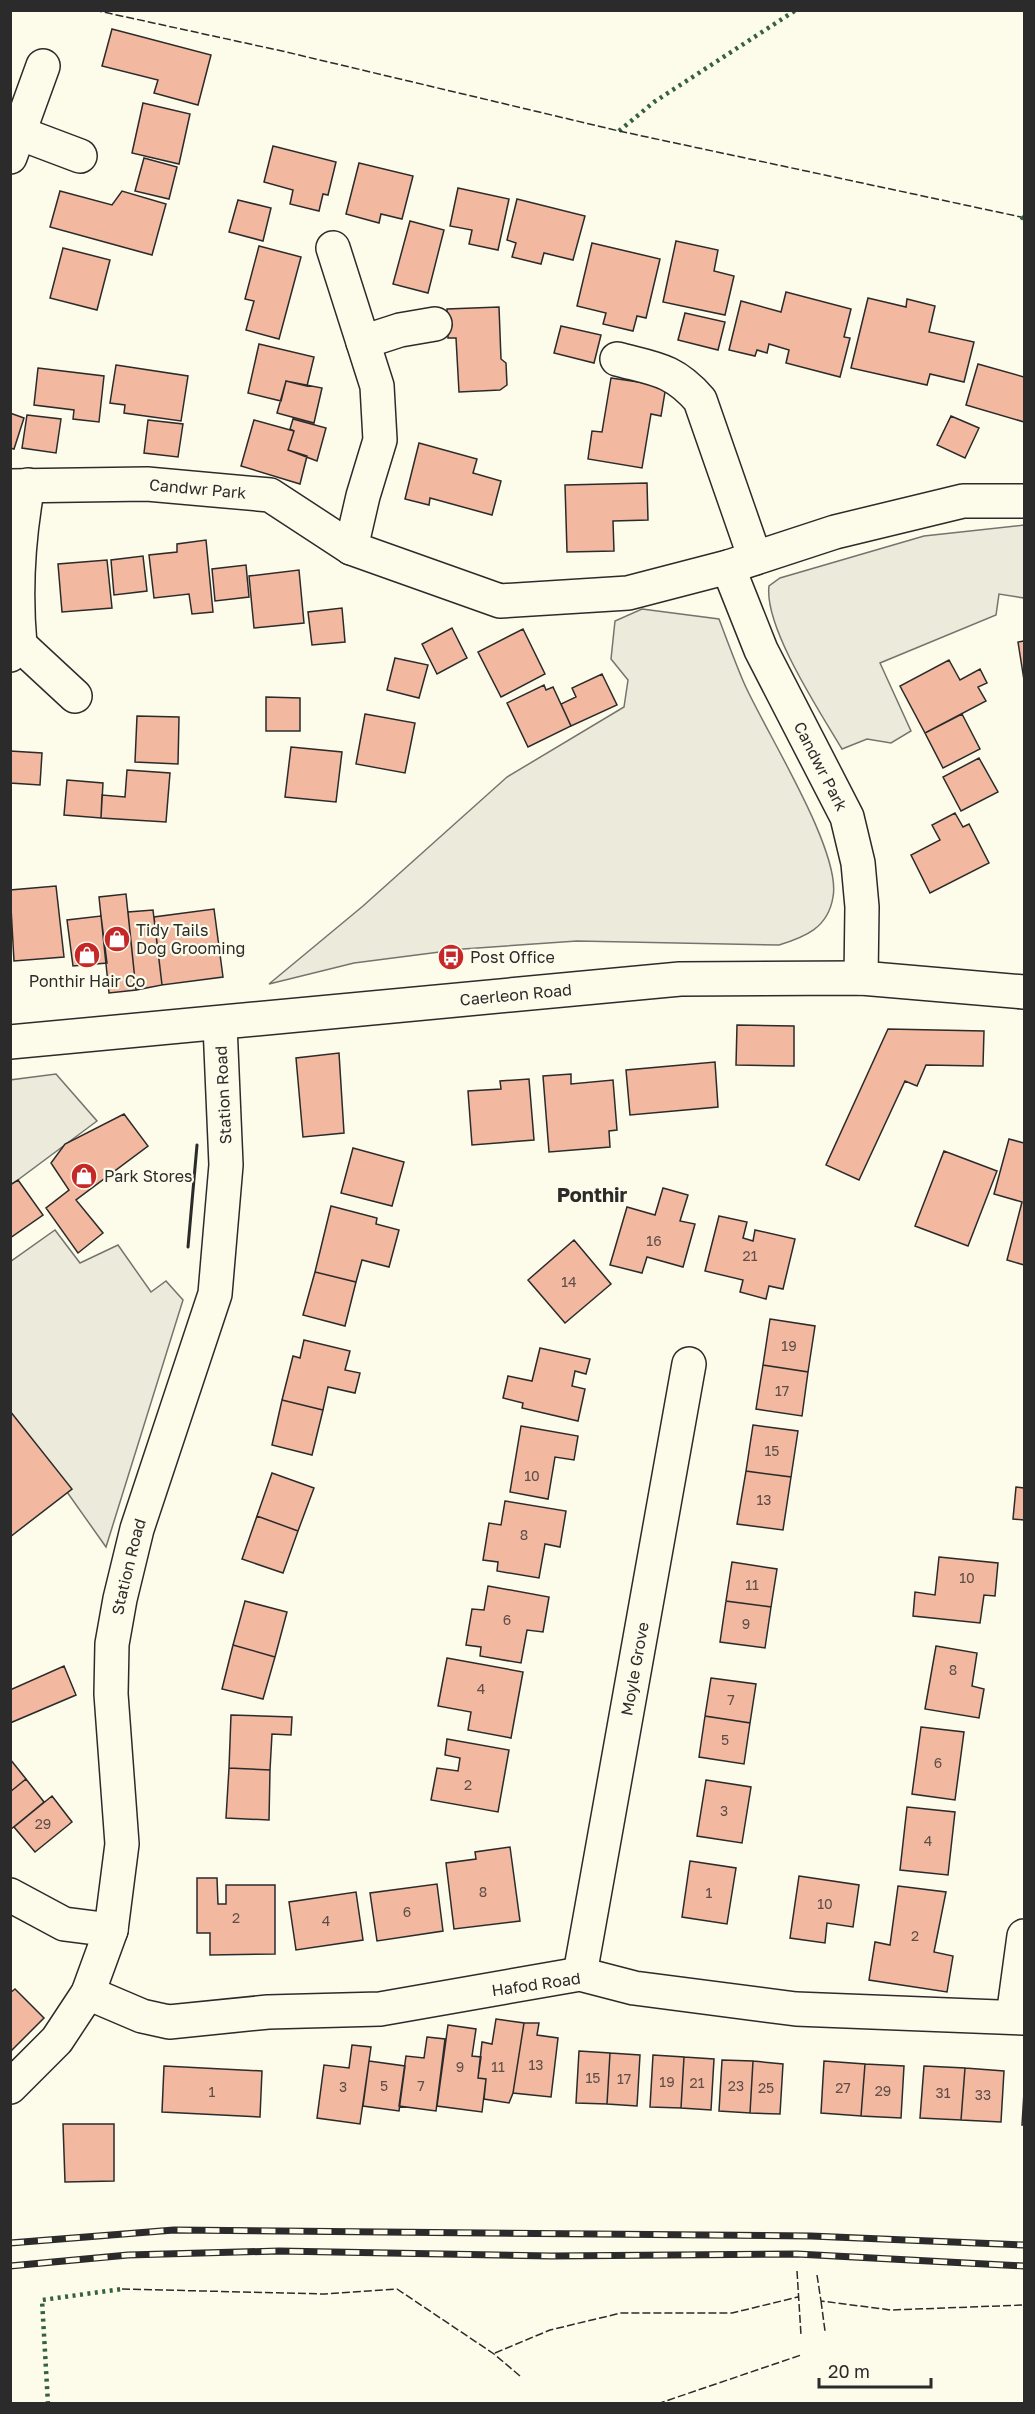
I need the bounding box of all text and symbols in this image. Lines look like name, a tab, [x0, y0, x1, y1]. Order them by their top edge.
street label: Candwr Park	[148, 474, 247, 503]
street label: Candwr Park	[790, 718, 852, 814]
place label: Tidy Tails Dog Grooming	[136, 920, 245, 958]
shop icon: Tidy Tails Dog Grooming	[102, 924, 132, 954]
shop icon: Ponthir Hair Co	[72, 940, 102, 970]
bus stop icon: Post Office	[436, 942, 466, 972]
place label: Post Office	[470, 947, 555, 967]
place label: Ponthir Hair Co	[29, 971, 145, 991]
street label: Caerleon Road	[459, 979, 573, 1010]
street label: Station Road	[210, 1045, 236, 1145]
shop icon: Park Stores	[69, 1161, 99, 1191]
place label: Park Stores	[104, 1166, 192, 1186]
district label: Ponthir	[557, 1182, 628, 1206]
house number: 16	[646, 1232, 662, 1249]
house number: 21	[743, 1247, 758, 1264]
house number: 14	[561, 1273, 577, 1290]
house number: 19	[781, 1337, 797, 1354]
house number: 17	[775, 1382, 789, 1399]
house number: 15	[765, 1442, 779, 1459]
house number: 10	[524, 1467, 540, 1484]
house number: 13	[757, 1491, 771, 1508]
street label: Station Road	[107, 1516, 150, 1616]
house number: 8	[520, 1526, 528, 1543]
house number: 10	[959, 1569, 975, 1586]
house number: 11	[745, 1576, 759, 1593]
house number: 6	[503, 1611, 511, 1628]
house number: 9	[742, 1615, 750, 1632]
street label: Moyle Grove	[616, 1620, 653, 1717]
house number: 8	[949, 1661, 957, 1678]
house number: 4	[477, 1680, 485, 1697]
house number: 7	[727, 1691, 735, 1708]
house number: 5	[721, 1731, 729, 1748]
house number: 6	[934, 1754, 942, 1771]
house number: 2	[464, 1776, 472, 1793]
house number: 3	[720, 1802, 728, 1819]
house number: 29	[35, 1815, 51, 1832]
house number: 4	[924, 1832, 932, 1849]
house number: 8	[479, 1883, 487, 1900]
house number: 1	[706, 1884, 713, 1901]
house number: 10	[817, 1895, 833, 1912]
house number: 6	[403, 1903, 411, 1920]
house number: 2	[232, 1909, 240, 1926]
house number: 4	[322, 1912, 330, 1929]
house number: 2	[911, 1927, 919, 1944]
street label: Hafod Road	[490, 1968, 582, 2000]
house number: 13	[529, 2056, 543, 2073]
house number: 9	[456, 2058, 464, 2075]
house number: 11	[491, 2058, 505, 2075]
house number: 15	[586, 2069, 600, 2086]
house number: 17	[617, 2070, 631, 2087]
house number: 19	[659, 2073, 675, 2090]
house number: 21	[690, 2074, 705, 2091]
house number: 5	[380, 2077, 388, 2094]
house number: 7	[417, 2077, 425, 2094]
house number: 23	[728, 2077, 744, 2094]
house number: 3	[339, 2078, 347, 2095]
house number: 25	[758, 2079, 774, 2096]
house number: 27	[835, 2079, 851, 2096]
house number: 29	[875, 2082, 891, 2099]
house number: 1	[209, 2083, 216, 2100]
house number: 31	[936, 2084, 951, 2101]
house number: 33	[975, 2086, 991, 2103]
scale bar	[819, 2351, 932, 2389]
text: 20 m	[828, 2360, 870, 2382]

